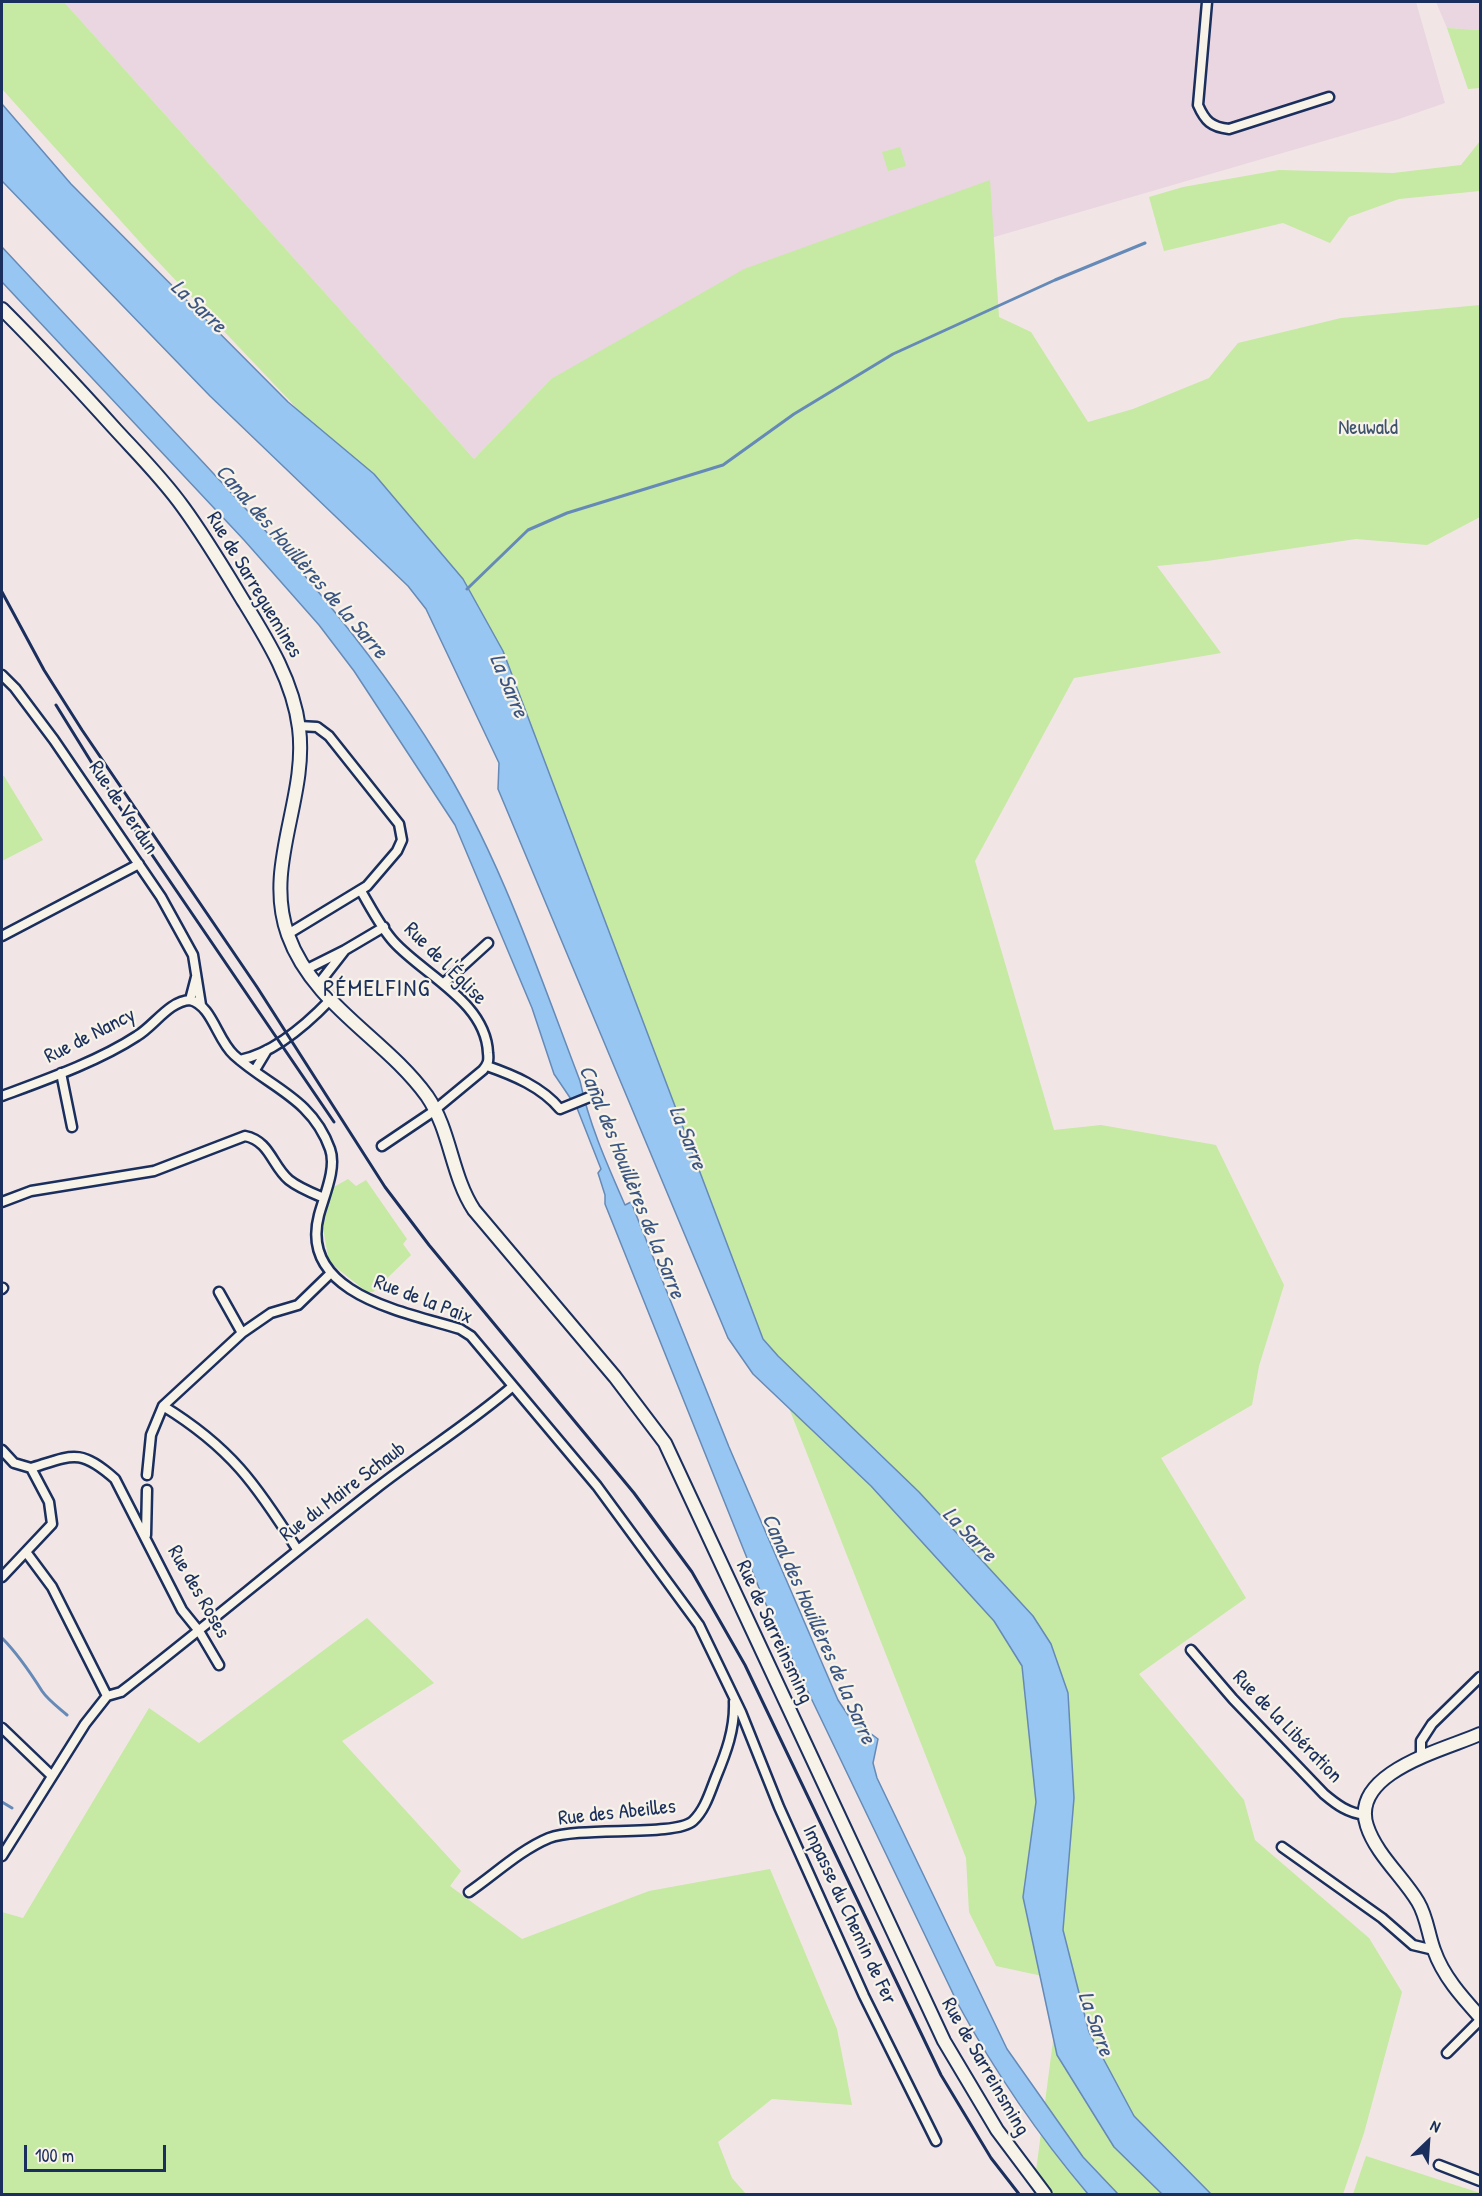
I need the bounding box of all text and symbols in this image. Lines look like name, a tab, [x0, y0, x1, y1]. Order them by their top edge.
water label: La Sarre	[165, 275, 231, 339]
park label: Neuwald	[1338, 415, 1398, 441]
water label: Canal des Houillères de la Sarre	[209, 459, 393, 665]
street label: Rue de Sarreguemines	[200, 507, 308, 663]
water label: La Sarre	[483, 650, 533, 722]
street label: Rue de Verdun	[83, 757, 163, 859]
street label: Rue de l'Église	[398, 917, 492, 1011]
district label: RÉMELFING	[323, 976, 431, 1004]
street label: Rue de Nancy	[40, 1002, 140, 1070]
water label: Canal des Houillères de la Sarre	[572, 1062, 690, 1302]
water label: La Sarre	[662, 1102, 712, 1174]
street label: Rue de la Paix	[370, 1270, 476, 1330]
street label: Rue du Maire Schaub	[275, 1436, 411, 1548]
water label: La Sarre	[936, 1502, 1002, 1568]
water label: Canal des Houillères de la Sarre	[755, 1510, 881, 1748]
street label: Rue des Roses	[161, 1541, 235, 1643]
street label: Rue de Sarreinsming	[730, 1556, 818, 1708]
street label: Rue de la Libération	[1227, 1665, 1347, 1789]
street label: Rue des Abeilles	[557, 1794, 677, 1832]
street label: Impasse du Chemin de Fer	[796, 1821, 902, 2009]
water label: La Sarre	[1071, 1988, 1119, 2060]
street label: Rue de Sarreinsming	[935, 1994, 1035, 2140]
north arrow	[1398, 2112, 1458, 2172]
text: N	[1427, 2114, 1444, 2137]
scale bar	[27, 2133, 170, 2171]
text: 100 m	[35, 2143, 74, 2168]

